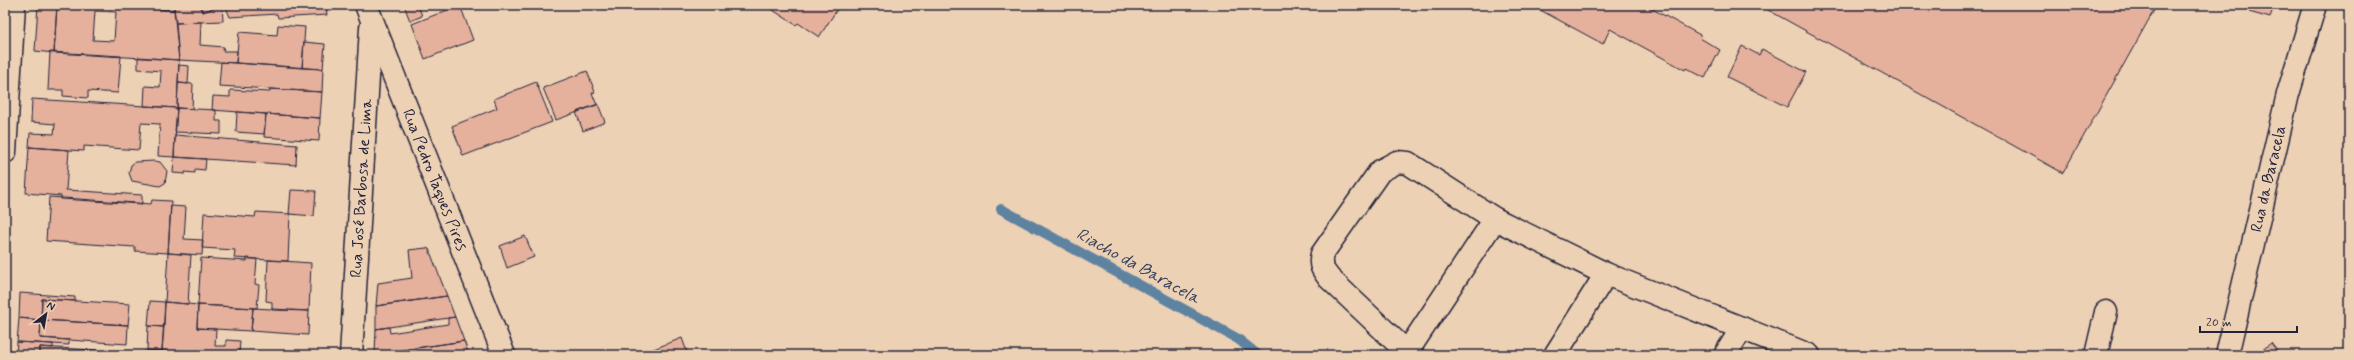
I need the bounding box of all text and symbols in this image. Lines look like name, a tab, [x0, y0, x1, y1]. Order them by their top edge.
street label: Rua José Barbosa de Lima	[345, 98, 377, 278]
street label: Rua Pedro Taques Pires	[398, 106, 472, 254]
street label: Rua da Baracela	[2246, 123, 2291, 234]
water label: Riacho da Baracela	[1072, 223, 1204, 309]
north arrow	[26, 294, 66, 334]
text: N	[44, 298, 57, 314]
scale bar	[2200, 308, 2297, 334]
text: 20 m	[2206, 315, 2232, 331]

